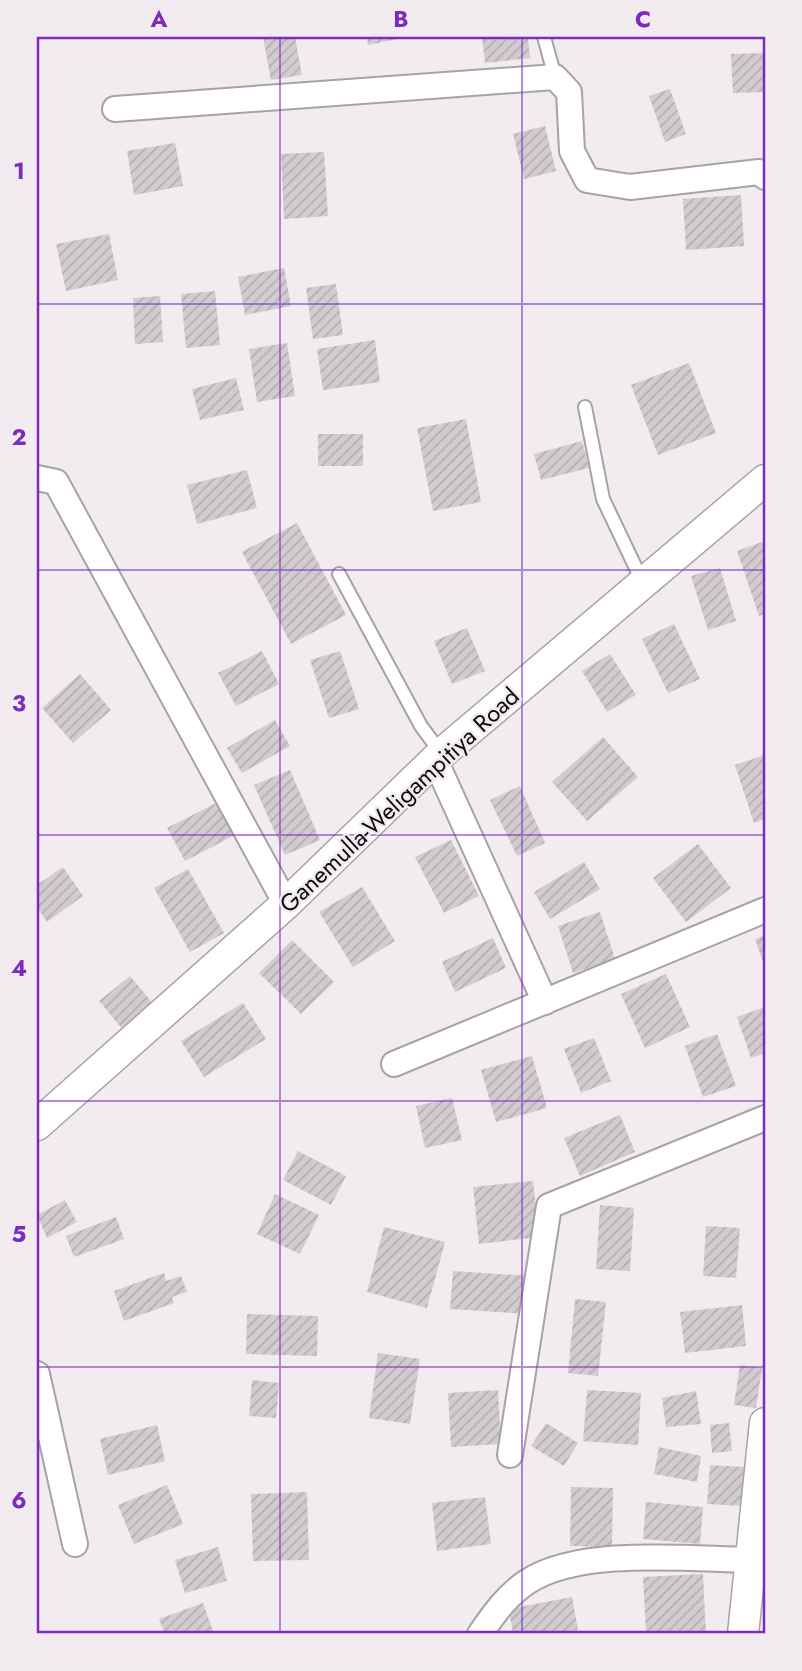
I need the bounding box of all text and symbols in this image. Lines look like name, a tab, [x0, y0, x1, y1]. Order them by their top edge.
text: A	[150, 2, 168, 36]
text: B	[393, 2, 409, 36]
text: C	[635, 2, 651, 36]
text: 1	[13, 154, 25, 188]
text: 2	[11, 420, 27, 454]
street label: Ganemulla-Weligampitiya Road	[271, 679, 527, 921]
text: 3	[12, 686, 26, 720]
text: 4	[11, 951, 27, 985]
text: 5	[12, 1217, 26, 1251]
text: 6	[11, 1483, 27, 1517]

